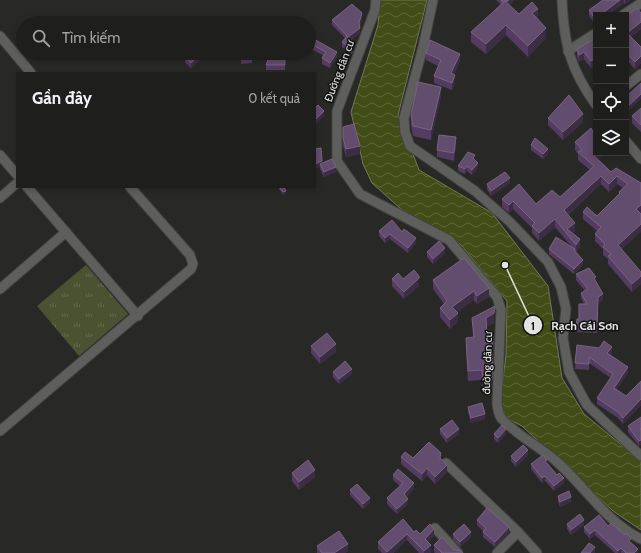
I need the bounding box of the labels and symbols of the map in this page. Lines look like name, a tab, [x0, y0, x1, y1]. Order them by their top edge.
street label: Đường dân cư	[321, 37, 358, 104]
callout: Rạch Cái Sơn	[523, 313, 626, 337]
text: 1	[531, 318, 535, 333]
text: Rạch Cái Sơn	[551, 318, 619, 333]
street label: đường dân cư	[479, 330, 495, 395]

